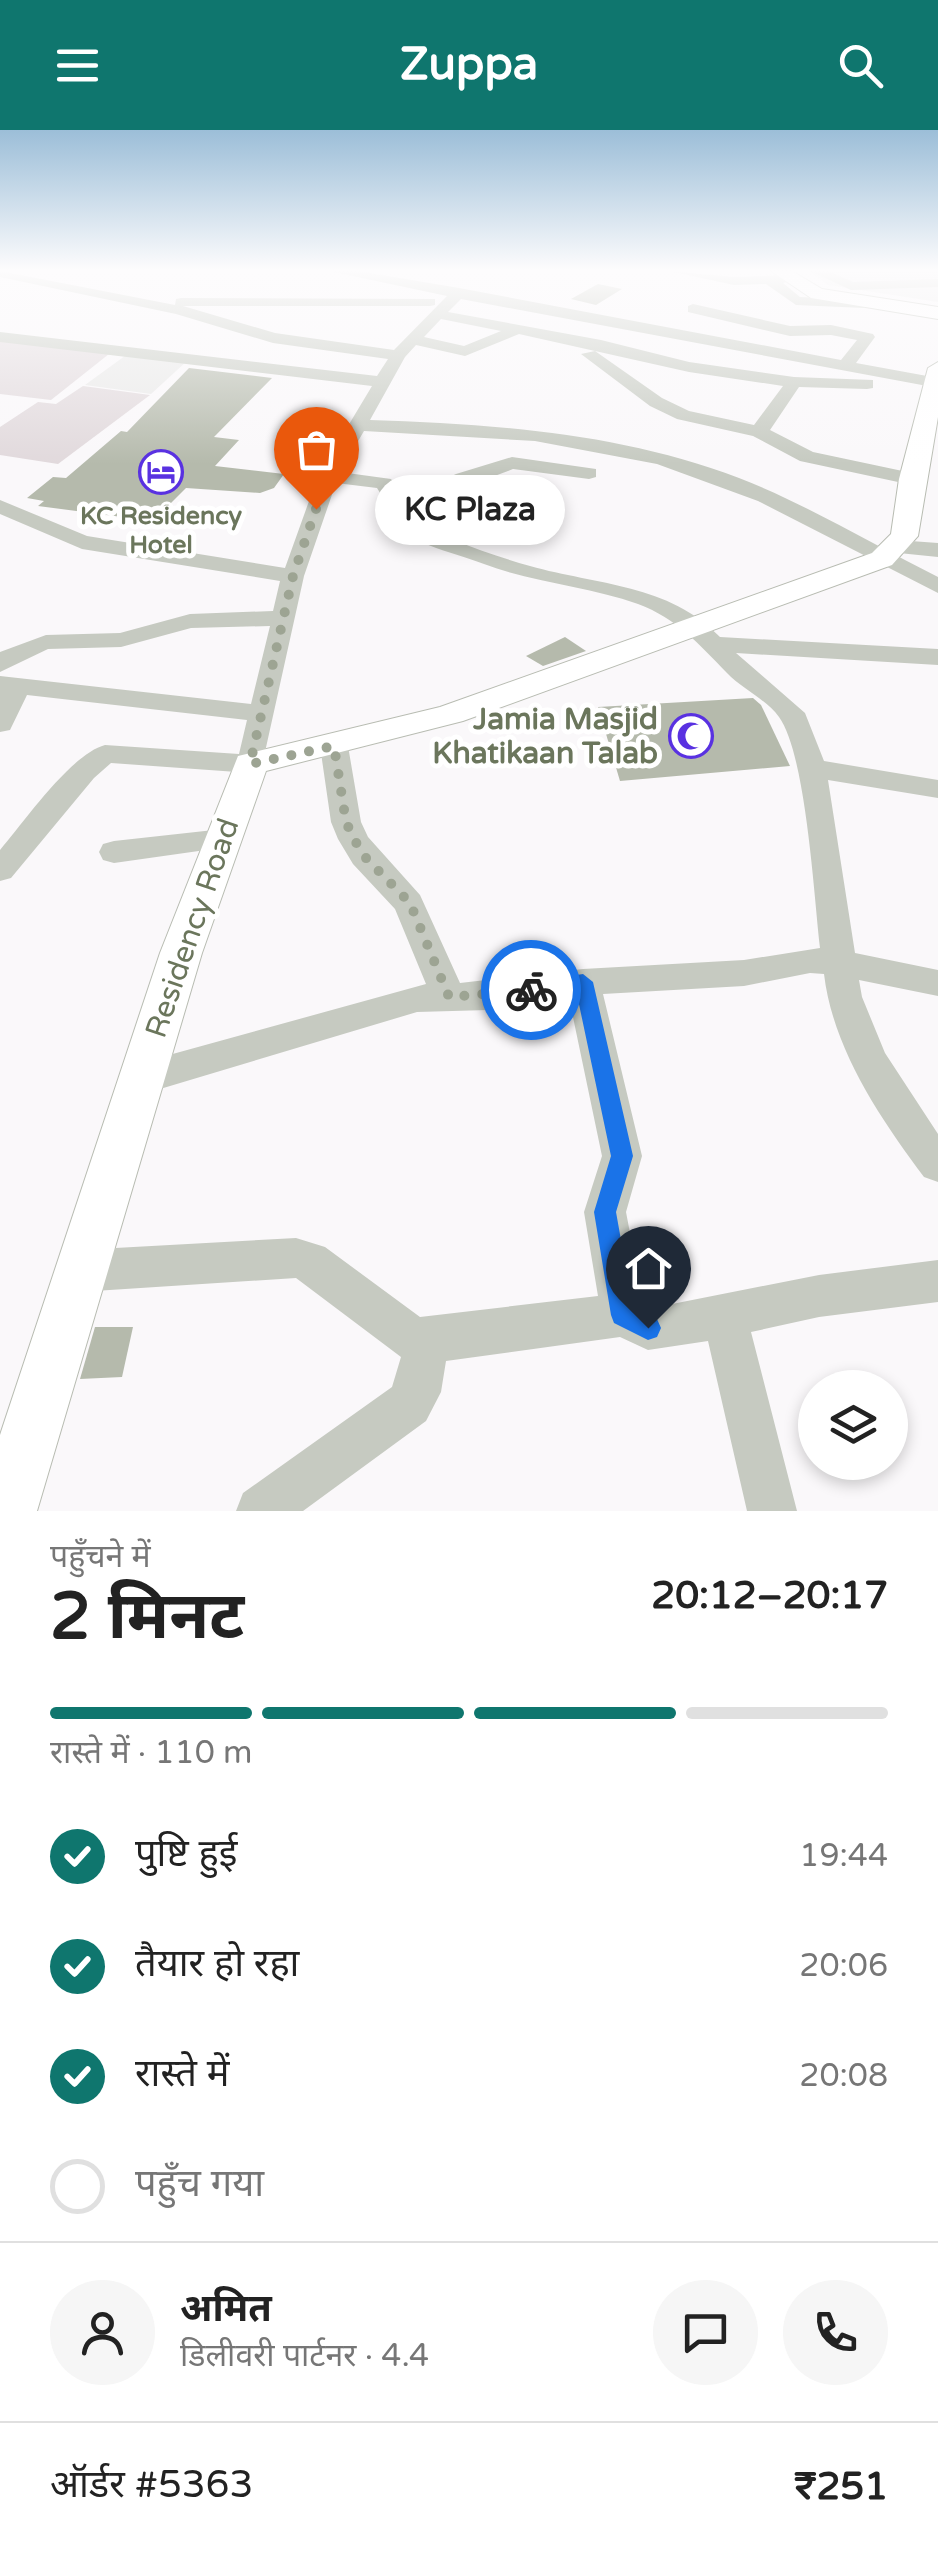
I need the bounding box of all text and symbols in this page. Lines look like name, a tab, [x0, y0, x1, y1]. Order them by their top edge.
icon: menu	[50, 38, 105, 93]
text: Zuppa	[400, 38, 538, 92]
icon: search	[833, 38, 888, 93]
pin	[274, 407, 359, 510]
icon: bag	[289, 422, 344, 477]
hotel icon: KC Residency Hotel	[138, 449, 184, 495]
callout: KC Plaza	[376, 474, 566, 544]
text: KC Plaza	[404, 491, 536, 529]
place label: KC Residency Hotel	[80, 501, 243, 560]
place label: Jamia Masjid Khatikaan Talab	[432, 701, 658, 772]
mosque icon: Jamia Masjid Khatikaan Talab	[668, 713, 714, 759]
street label: Residency Road	[138, 814, 247, 1043]
courier	[481, 940, 581, 1040]
icon: bike	[504, 963, 559, 1018]
pin	[606, 1226, 691, 1329]
icon: home	[621, 1241, 676, 1296]
map controls	[798, 1370, 908, 1480]
button: layers	[798, 1370, 908, 1480]
text: पहुँचने में	[50, 1538, 151, 1576]
text: 20:12–20:17	[651, 1573, 888, 1619]
text: 2 मिनट	[50, 1578, 244, 1657]
text: रास्ते में · 110 m	[50, 1734, 252, 1772]
icon: check	[50, 1829, 105, 1884]
text: पुष्टि हुई	[135, 1831, 237, 1877]
text: 19:44	[799, 1837, 888, 1875]
icon: check	[50, 1939, 105, 1994]
text: तैयार हो रहा	[135, 1941, 299, 1987]
text: 20:06	[799, 1947, 888, 1985]
icon: check	[50, 2049, 105, 2104]
text: रास्ते में	[135, 2051, 229, 2097]
text: 20:08	[799, 2057, 888, 2095]
text: पहुँच गया	[135, 2161, 264, 2207]
button: person	[50, 2280, 155, 2385]
button: chat	[653, 2280, 758, 2385]
button: phone	[783, 2280, 888, 2385]
text: अमित	[180, 2286, 272, 2332]
text: डिलीवरी पार्टनर · 4.4	[180, 2337, 429, 2375]
text: ऑर्डर #5363	[50, 2462, 253, 2508]
text: ₹251	[794, 2464, 888, 2510]

